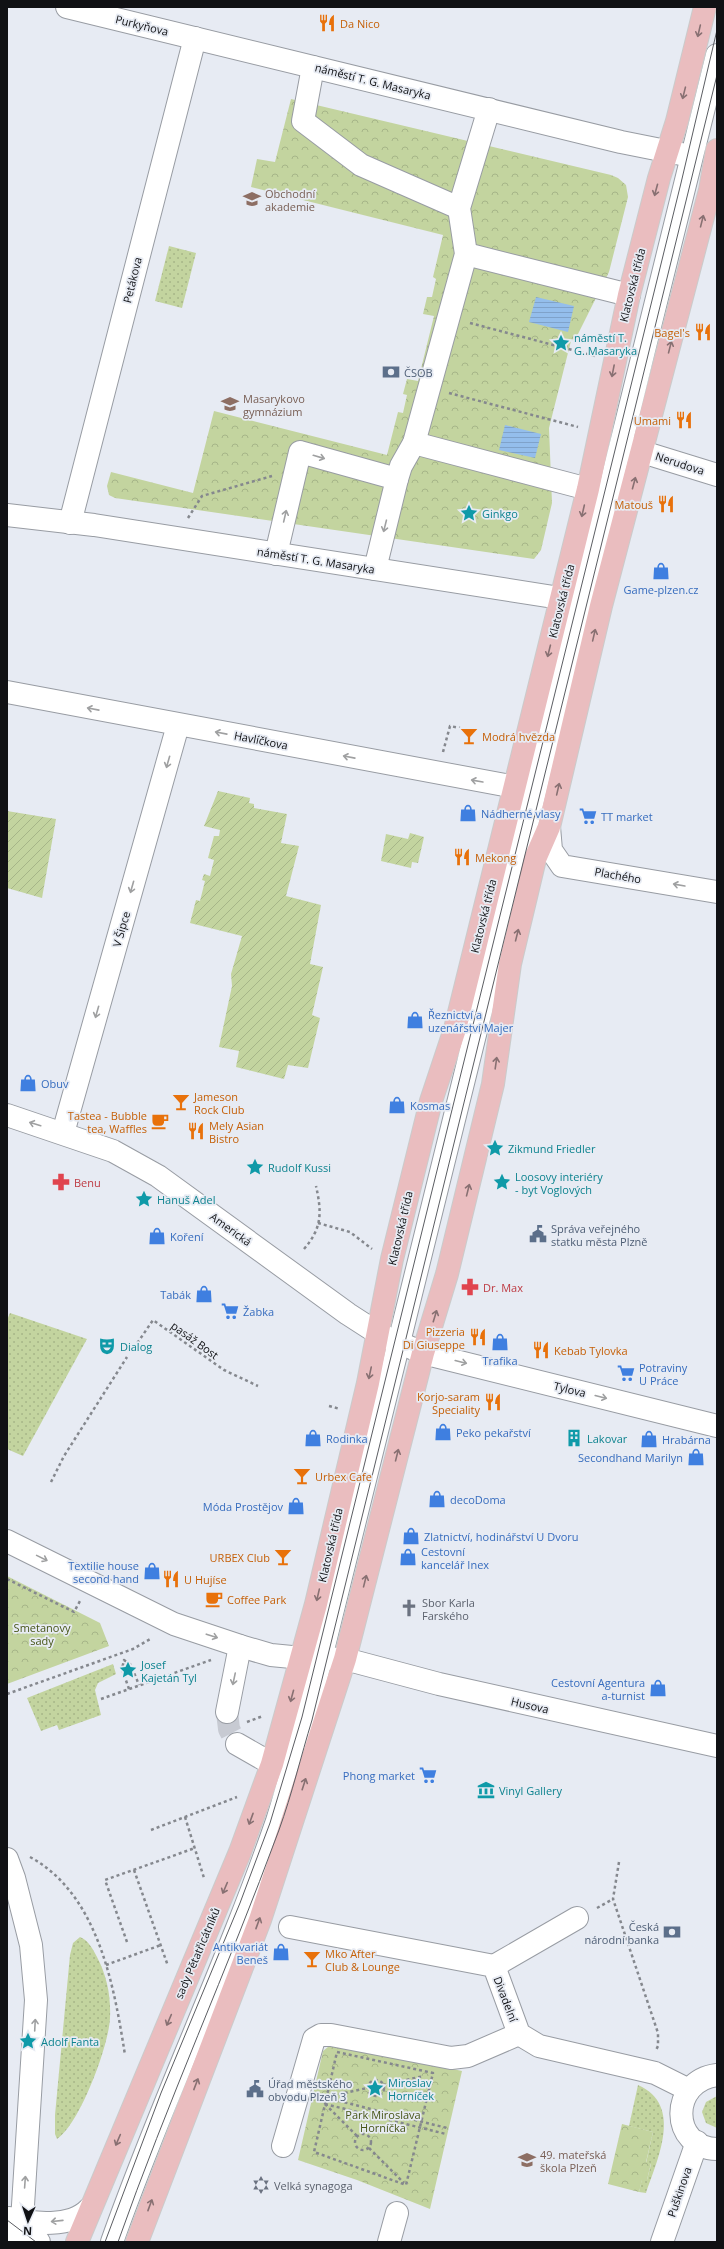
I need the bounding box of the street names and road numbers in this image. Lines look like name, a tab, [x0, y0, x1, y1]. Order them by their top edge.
street label: Purkyňova	[114, 11, 170, 39]
street label: náměstí T. G. Masaryka	[314, 59, 432, 103]
street label: Klatovská třída	[616, 246, 648, 324]
street label: Petákova	[119, 255, 145, 305]
street label: Nerudova	[654, 448, 706, 478]
street label: náměstí T. G. Masaryka	[256, 543, 376, 577]
street label: Klatovská třída	[545, 562, 577, 640]
street label: Havlíčkova	[233, 727, 289, 753]
street label: Plachého	[594, 864, 643, 887]
street label: Klatovská třída	[467, 877, 499, 955]
street label: V Šipce	[109, 909, 133, 949]
street label: Klatovská třída	[384, 1189, 416, 1267]
street label: Americká	[207, 1209, 255, 1249]
street label: pasáž Bost	[168, 1318, 222, 1362]
street label: Tylova	[552, 1378, 588, 1400]
street label: Klatovská třída	[314, 1506, 346, 1584]
street label: Husova	[510, 1693, 550, 1717]
street label: sady Pětatřicátníků	[171, 1905, 223, 2001]
street label: Divadelní	[490, 1974, 522, 2024]
street label: Puškinova	[663, 2165, 695, 2219]

